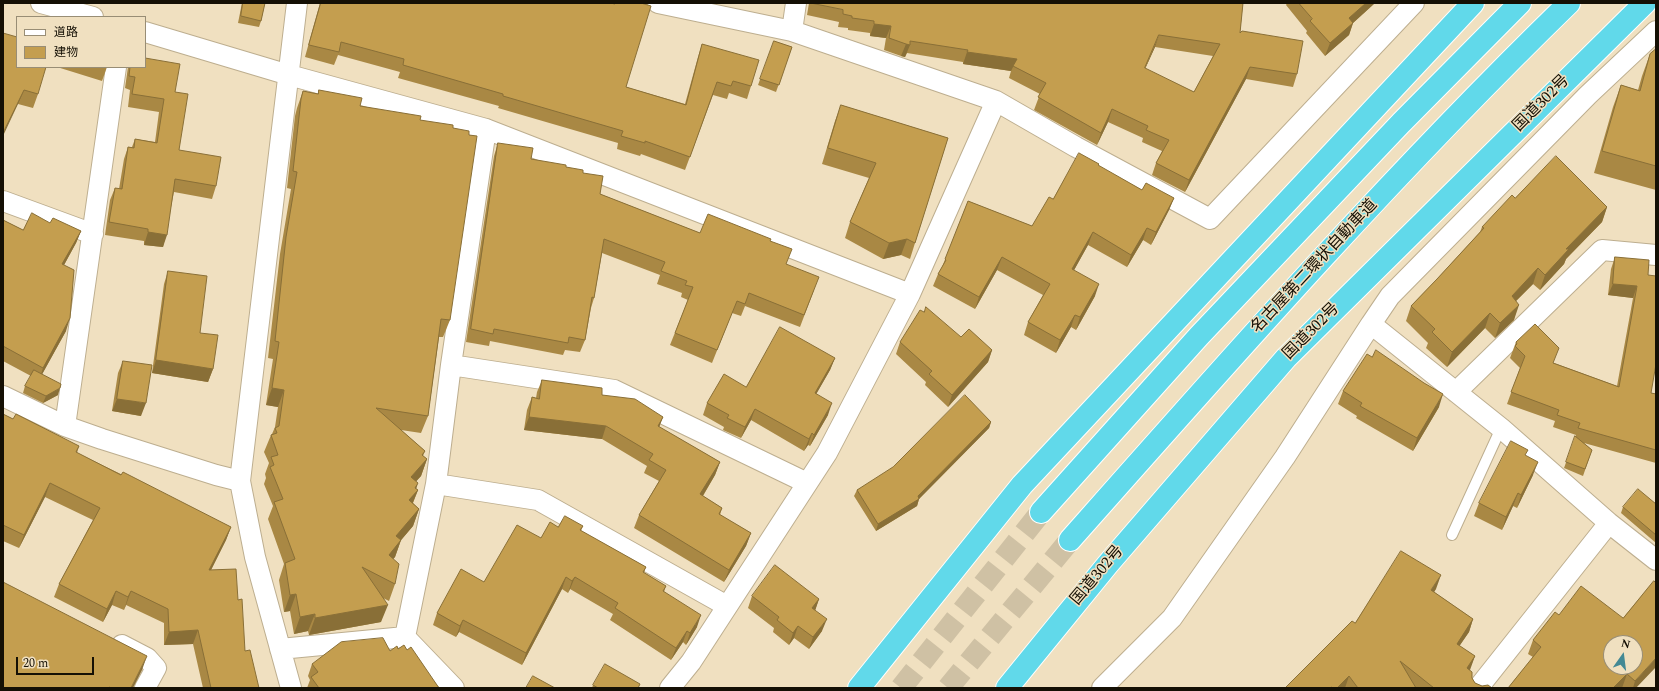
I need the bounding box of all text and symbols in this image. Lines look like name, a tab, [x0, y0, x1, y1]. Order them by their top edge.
legend	[16, 16, 146, 68]
text: 道路	[54, 23, 78, 42]
text: 建物	[54, 43, 78, 62]
street label: 国道302号	[1510, 72, 1574, 136]
street label: 名古屋第二環状自動車道	[1248, 196, 1382, 338]
street label: 国道302号	[1280, 300, 1344, 364]
street label: 国道302号	[1068, 542, 1128, 610]
north arrow	[1603, 635, 1643, 675]
text: N	[1619, 635, 1632, 653]
scale bar	[18, 649, 96, 675]
text: 20 m	[23, 654, 48, 673]

